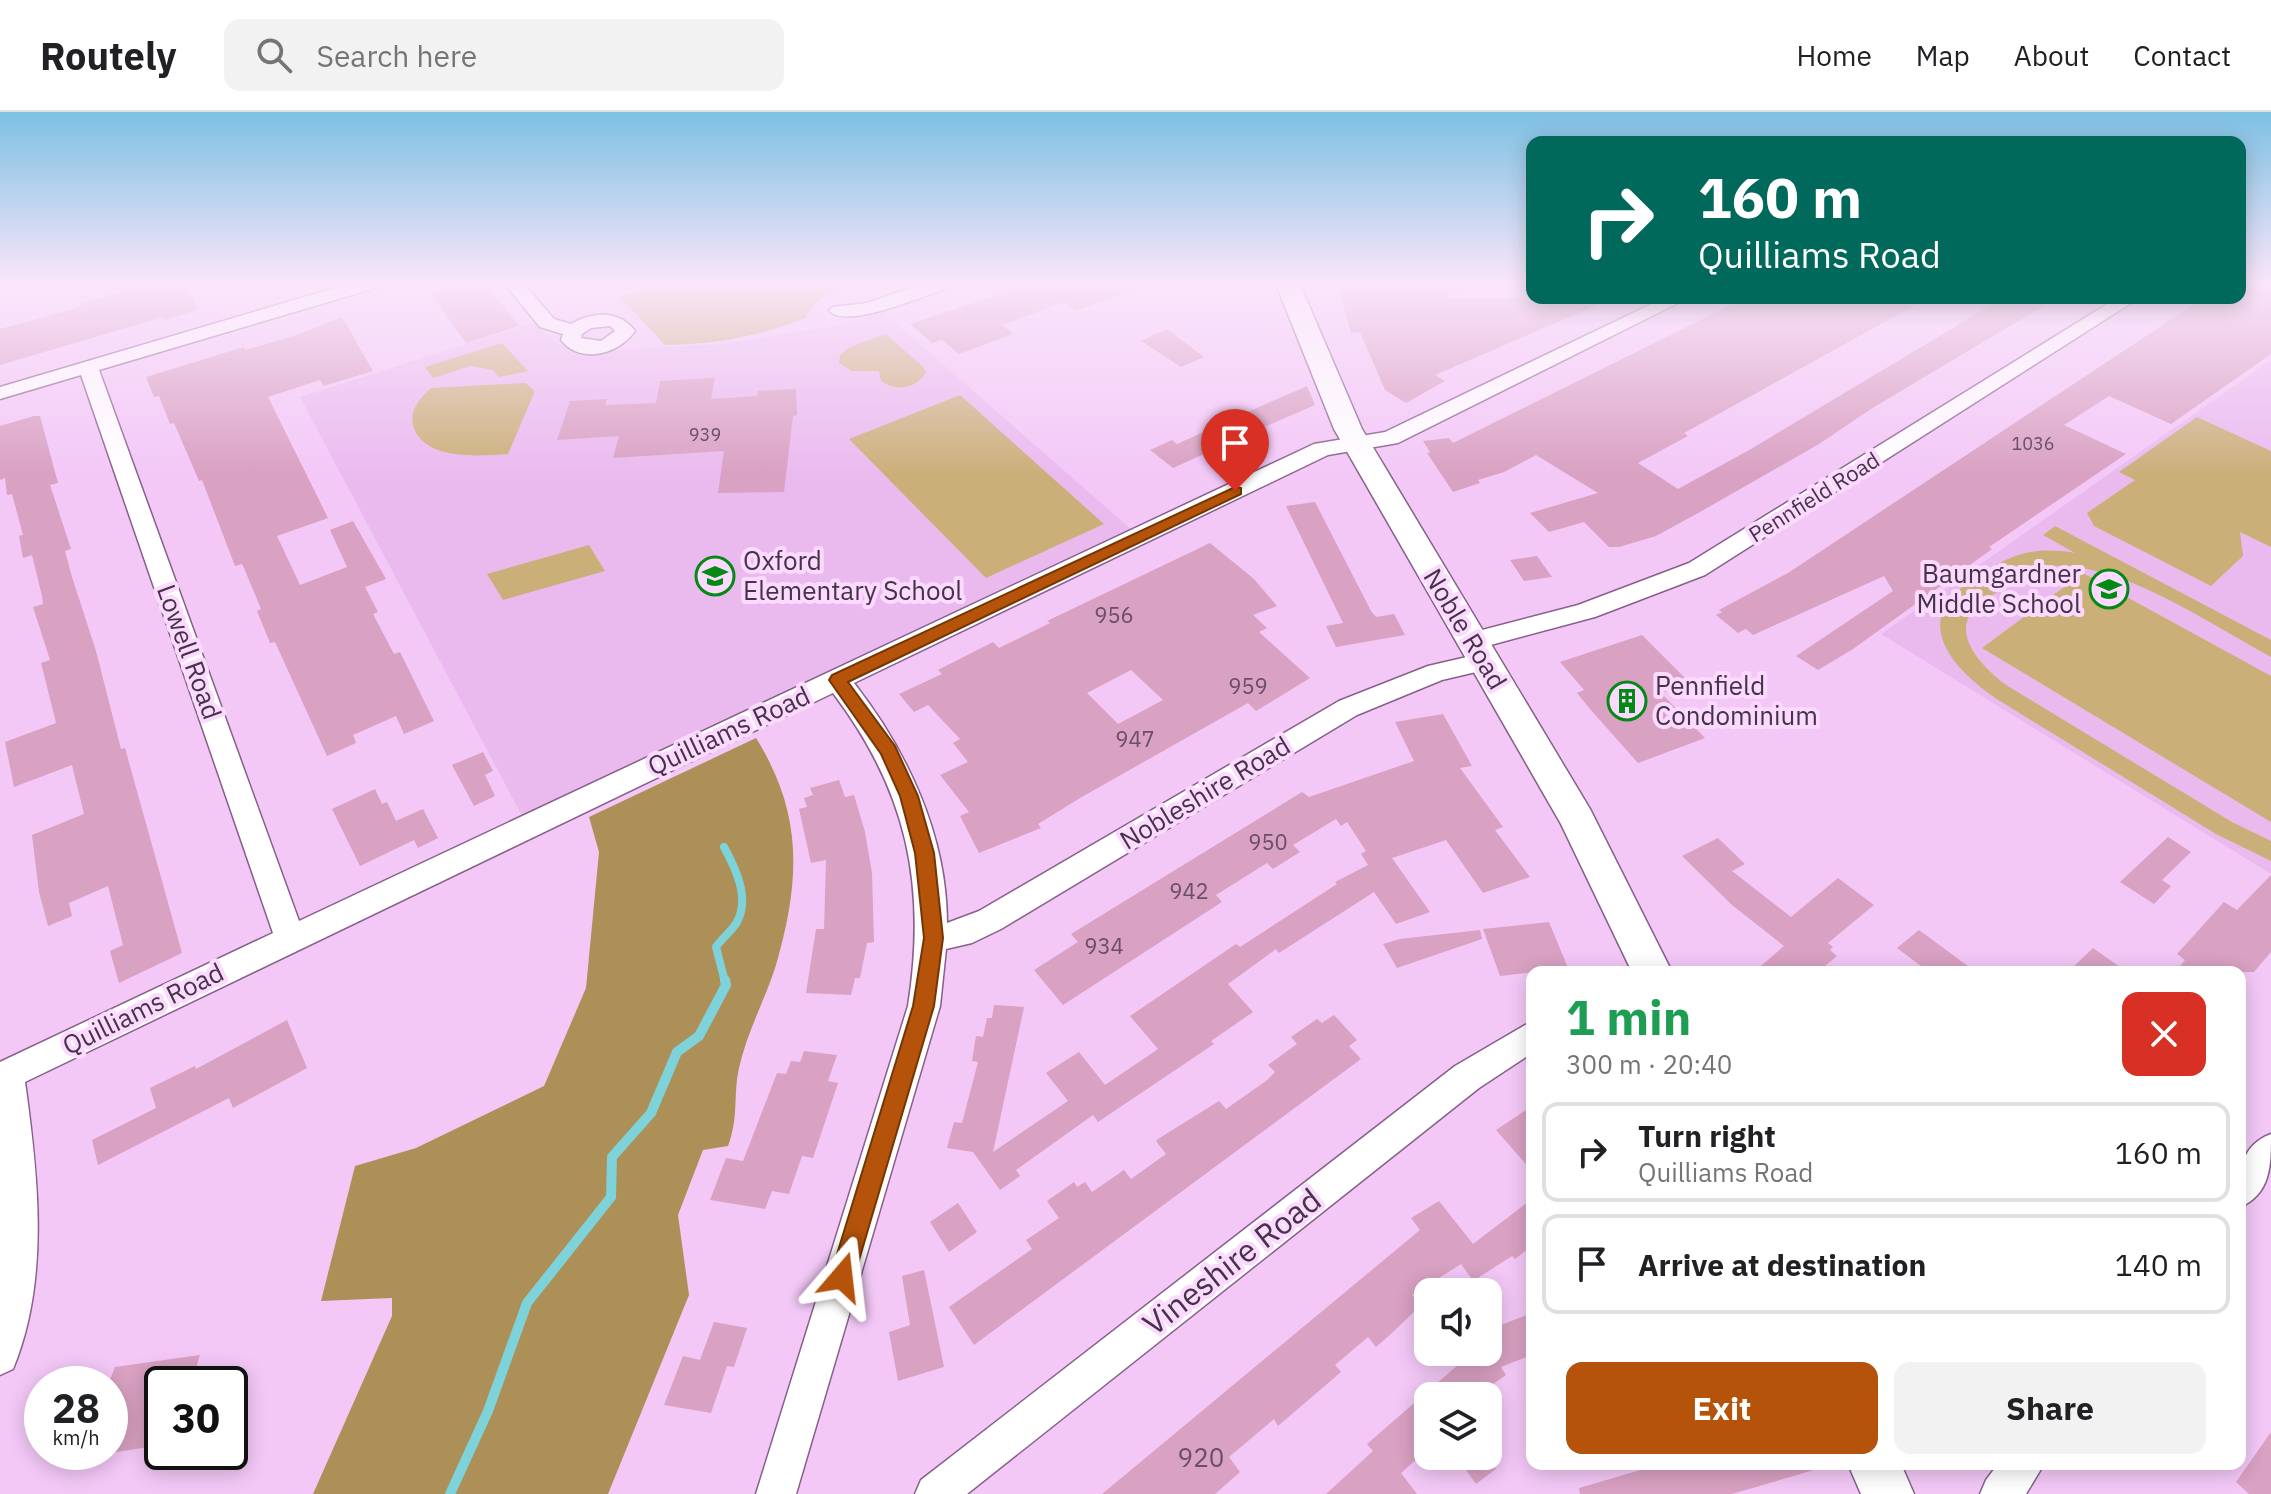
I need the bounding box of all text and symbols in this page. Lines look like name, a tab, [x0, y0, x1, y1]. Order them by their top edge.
search box	[224, 19, 784, 91]
text: Routely	[40, 31, 176, 80]
icon: search	[252, 33, 296, 77]
text: Search here	[316, 36, 477, 75]
text: Home	[1796, 37, 1872, 74]
text: Map	[1916, 37, 1970, 74]
text: About	[2014, 37, 2089, 74]
text: Contact	[2133, 37, 2231, 74]
text: 160 m	[1698, 161, 1862, 233]
icon: right	[1566, 168, 1670, 272]
text: Quilliams Road	[1698, 231, 1941, 278]
pin	[1201, 409, 1269, 491]
icon: arrive	[1213, 421, 1257, 465]
house number: 939	[689, 423, 721, 446]
house number: 1036	[2011, 432, 2055, 455]
street label: Pennfield Road	[1743, 445, 1885, 548]
place label: Oxford Elementary School	[743, 543, 962, 607]
school or university icon: Oxford Elementary School	[694, 555, 736, 597]
place label: Baumgardner Middle School	[1917, 556, 2081, 620]
street label: Noble Road	[1416, 562, 1515, 695]
school or university icon: Baumgardner Middle School	[2088, 568, 2130, 610]
street label: Lowell Road	[150, 579, 230, 724]
house number: 956	[1094, 600, 1134, 629]
place label: Pennfield Condominium	[1655, 668, 1818, 732]
house number: 959	[1228, 671, 1268, 700]
street label: Quilliams Road	[642, 678, 815, 783]
building icon: Pennfield Condominium	[1606, 680, 1648, 722]
house number: 947	[1115, 724, 1155, 753]
street label: Nobleshire Road	[1113, 728, 1296, 856]
house number: 950	[1248, 827, 1288, 856]
house number: 942	[1169, 876, 1209, 905]
house number: 934	[1084, 931, 1124, 960]
street label: Quilliams Road	[56, 954, 229, 1062]
text: 1 min	[1566, 986, 1691, 1048]
button: close	[2122, 992, 2206, 1076]
text: 300 m · 20:40	[1566, 1047, 1732, 1081]
text: Turn right	[1638, 1116, 1776, 1155]
icon: right	[1570, 1130, 1614, 1174]
text: 160 m	[2115, 1133, 2202, 1172]
text: Quilliams Road	[1638, 1155, 1813, 1189]
street label: Vineshire Road	[1134, 1178, 1329, 1344]
position arrow	[800, 1235, 884, 1319]
icon: arrive	[1570, 1242, 1614, 1286]
text: Arrive at destination	[1638, 1245, 1926, 1284]
text: 140 m	[2115, 1245, 2202, 1284]
map controls	[1414, 1278, 1502, 1470]
button: sound	[1414, 1278, 1502, 1366]
button: Exit	[1566, 1362, 1878, 1454]
button: Share	[1894, 1362, 2206, 1454]
speed limit sign: 30	[144, 1366, 248, 1470]
text: 28	[52, 1382, 100, 1434]
button: layers	[1414, 1382, 1502, 1470]
text: km/h	[52, 1424, 100, 1451]
house number: 920	[1178, 1440, 1224, 1474]

